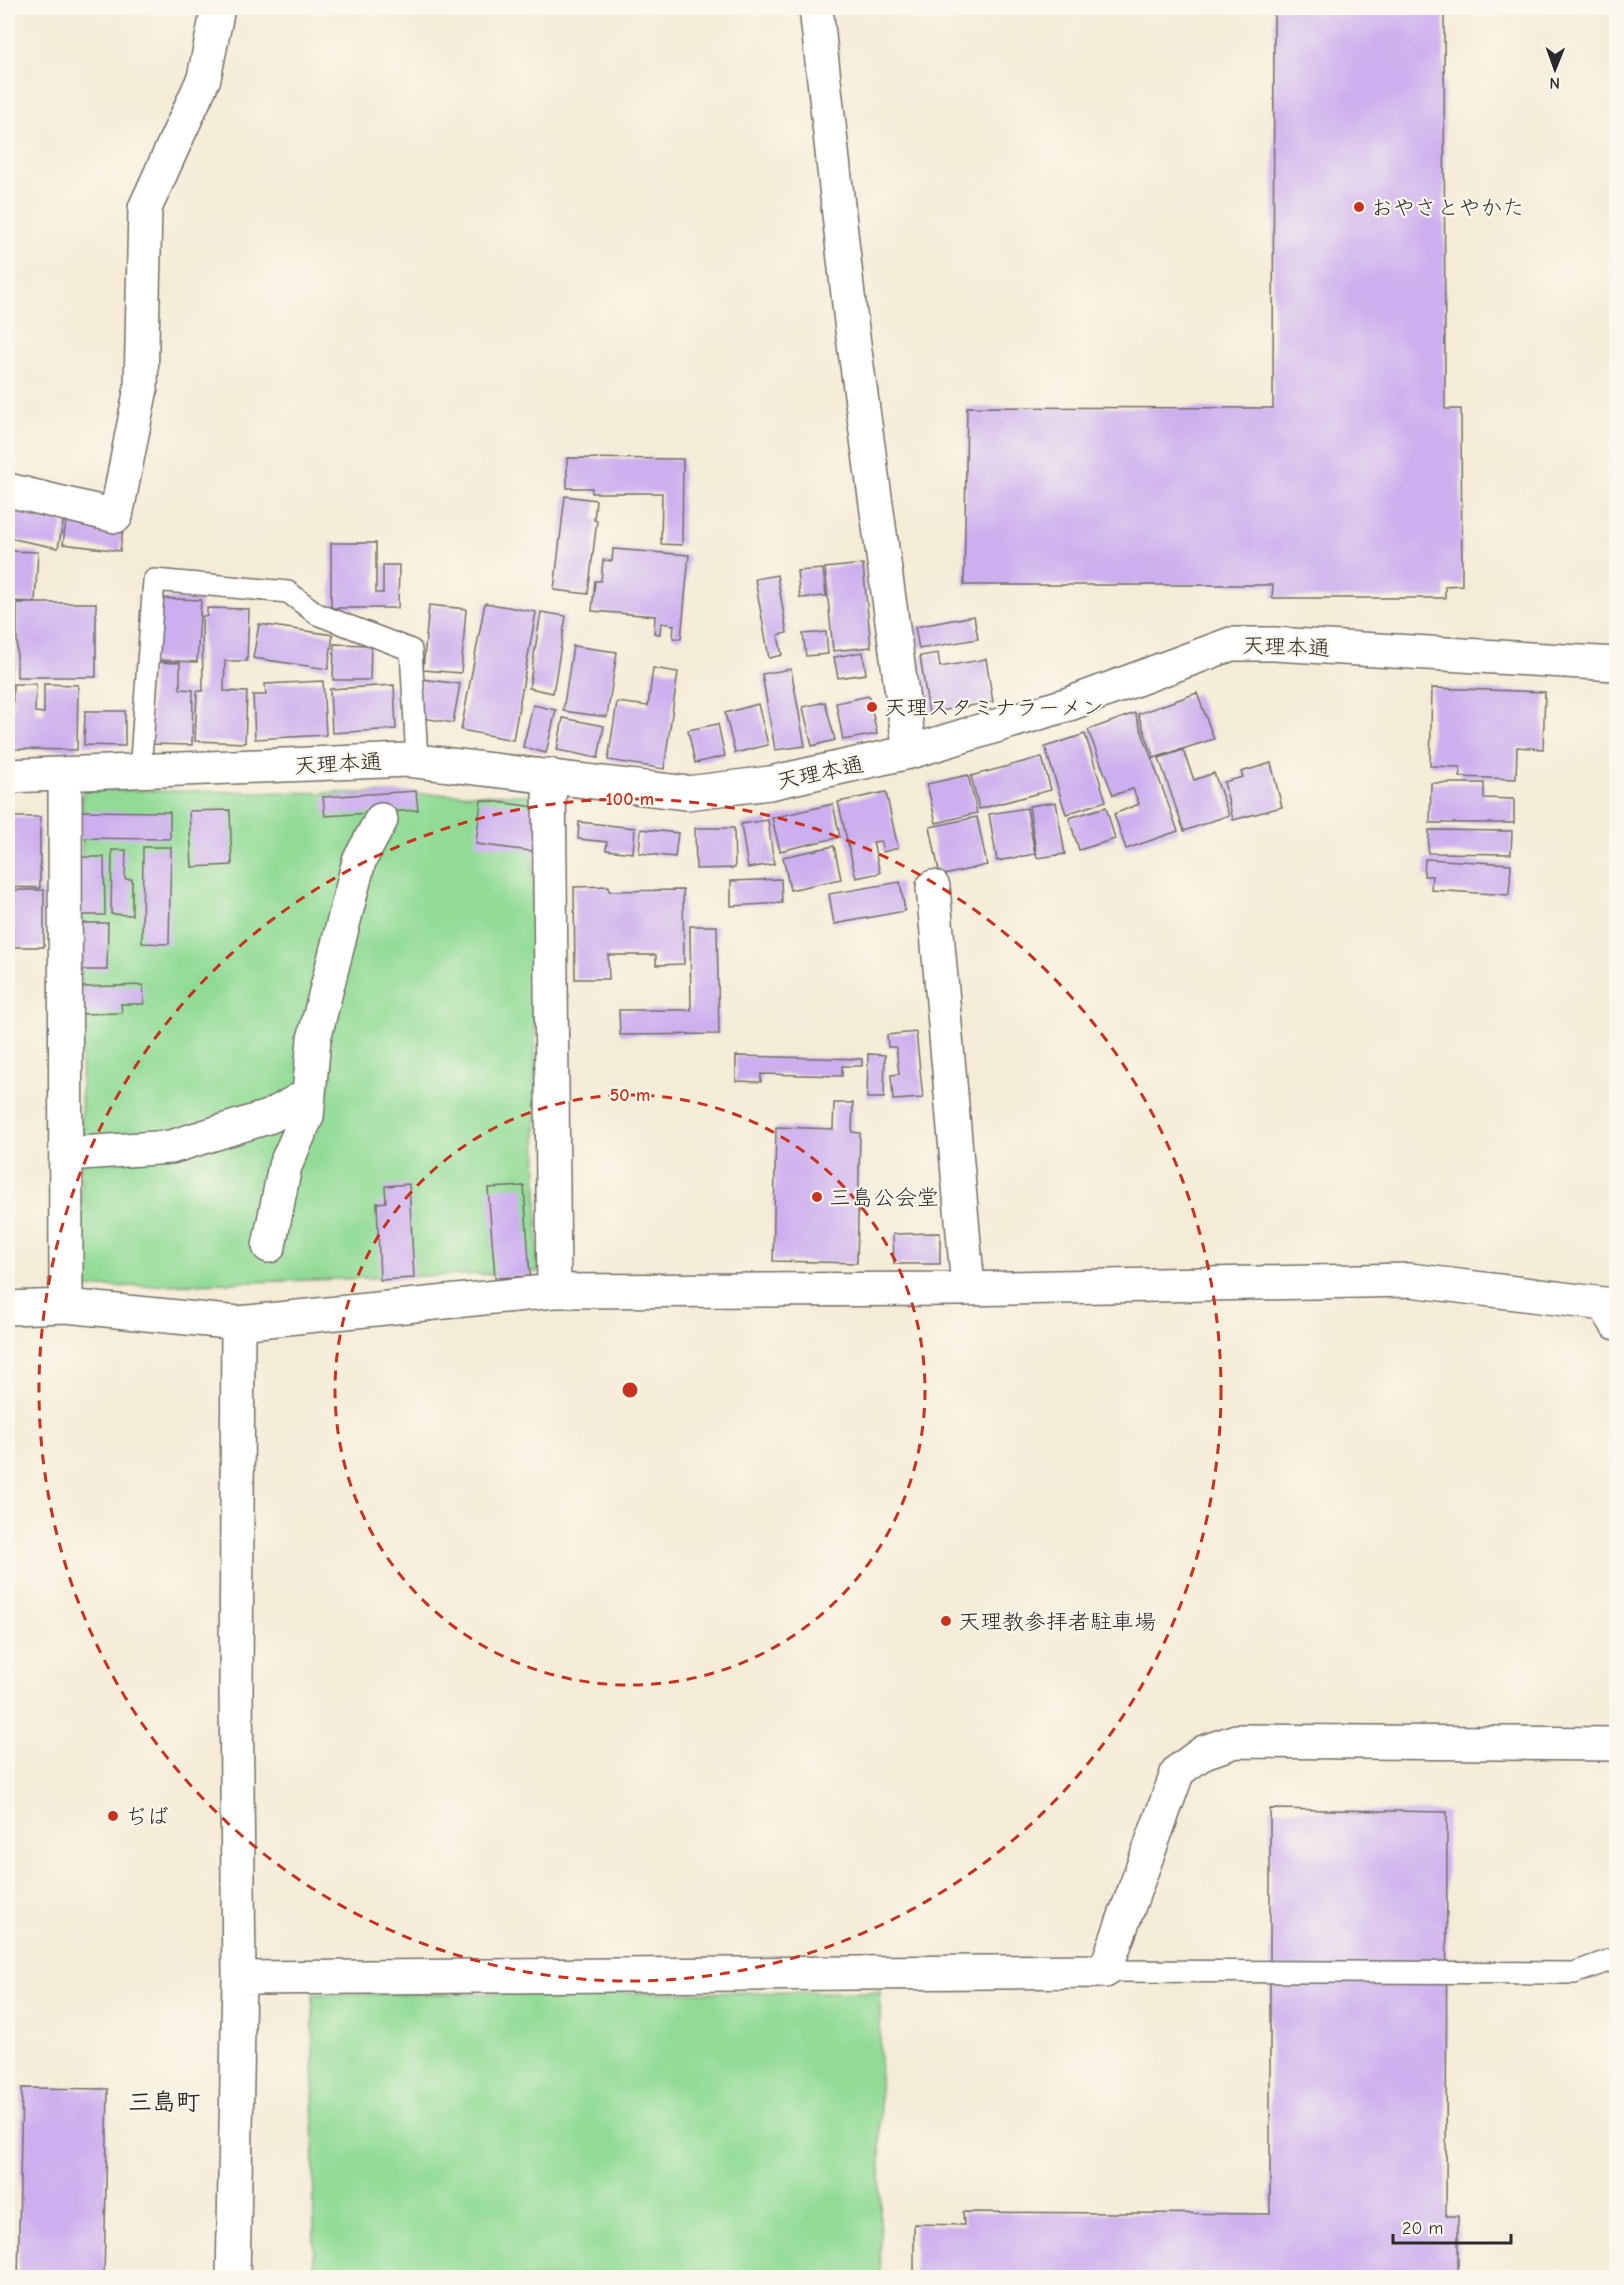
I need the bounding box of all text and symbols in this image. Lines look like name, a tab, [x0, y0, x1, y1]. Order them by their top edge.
north arrow	[1525, 39, 1585, 99]
text: N	[1549, 74, 1560, 92]
place label: おやさとやかた	[1371, 195, 1525, 221]
marker: おやさとやかた	[1352, 200, 1366, 214]
street label: 天理本通	[1242, 632, 1330, 662]
place label: 天理スタミナラーメン	[884, 695, 1104, 721]
marker: 天理スタミナラーメン	[865, 700, 879, 714]
street label: 天理本通	[293, 749, 383, 779]
street label: 天理本通	[774, 751, 866, 795]
text: 100 m	[606, 789, 654, 810]
text: 50 m	[610, 1085, 650, 1106]
place label: 三島公会堂	[829, 1185, 939, 1211]
marker: 三島公会堂	[810, 1190, 824, 1204]
centre of rings	[620, 1380, 640, 1400]
place label: 天理教参拝者駐車場	[958, 1609, 1156, 1635]
marker: 天理教参拝者駐車場	[939, 1614, 953, 1628]
place label: ぢば	[125, 1804, 169, 1830]
marker: ぢば	[106, 1809, 120, 1823]
district label: 三島町	[128, 2088, 200, 2116]
scale bar	[1393, 2207, 1512, 2245]
text: 20 m	[1402, 2218, 1443, 2239]

